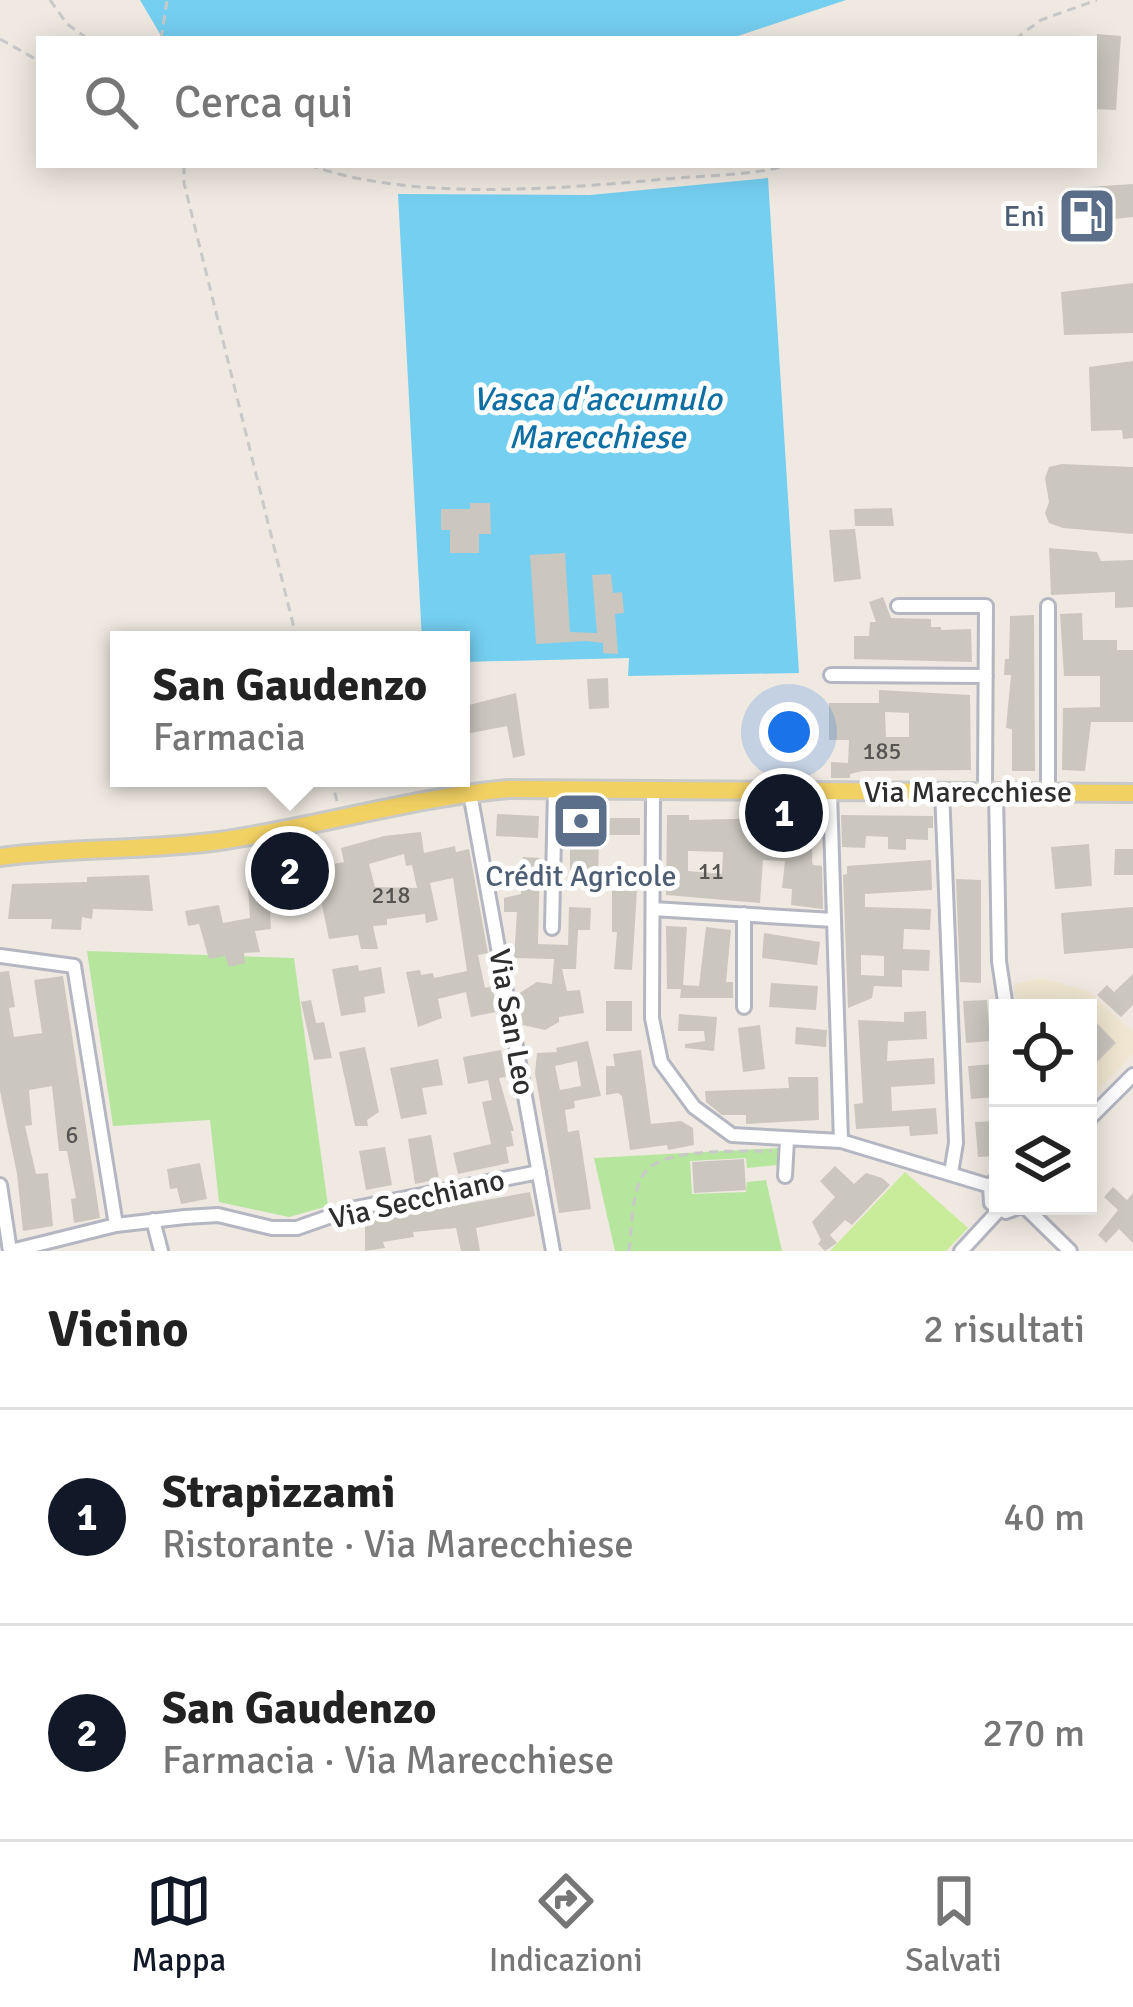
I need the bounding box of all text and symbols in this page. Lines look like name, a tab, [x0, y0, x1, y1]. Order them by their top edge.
search box	[36, 36, 1097, 168]
icon: search	[78, 69, 144, 135]
text: Cerca qui	[174, 75, 353, 130]
fuel station icon: Eni	[1056, 185, 1118, 247]
place label: Eni	[1004, 198, 1045, 235]
water label: Vasca d'accumulo Marecchiese	[472, 379, 723, 458]
popup	[110, 631, 470, 787]
text: San Gaudenzo	[153, 658, 427, 713]
your location	[759, 702, 819, 762]
text: Farmacia	[153, 713, 306, 761]
house number: 185	[863, 736, 901, 766]
pin: 1	[745, 768, 823, 858]
street label: Via Marecchiese	[864, 774, 1072, 811]
bank icon: Crédit Agricole	[550, 790, 612, 852]
pin: 2	[251, 826, 329, 916]
house number: 11	[698, 856, 724, 886]
place label: Crédit Agricole	[485, 858, 677, 895]
house number: 218	[372, 880, 410, 910]
street label: Via San Leo	[480, 946, 543, 1098]
map controls	[989, 999, 1097, 1215]
button: locate	[989, 999, 1097, 1107]
button: layers	[989, 1107, 1097, 1215]
house number: 6	[66, 1120, 78, 1150]
street label: Via Secchiano	[326, 1161, 508, 1238]
text: Vicino	[48, 1298, 189, 1361]
text: 2 risultati	[923, 1305, 1085, 1353]
text: Strapizzami	[162, 1465, 395, 1520]
text: 1	[76, 1493, 98, 1541]
text: 40 m	[1003, 1493, 1085, 1541]
text: Ristorante · Via Marecchiese	[162, 1520, 634, 1568]
text: San Gaudenzo	[162, 1681, 436, 1736]
text: 2	[76, 1709, 98, 1757]
text: 270 m	[982, 1709, 1085, 1757]
text: Farmacia · Via Marecchiese	[162, 1736, 614, 1784]
tab: Mappa	[131, 1868, 226, 1981]
tab: Indicazioni	[489, 1868, 643, 1981]
tab: Salvati	[905, 1868, 1002, 1981]

